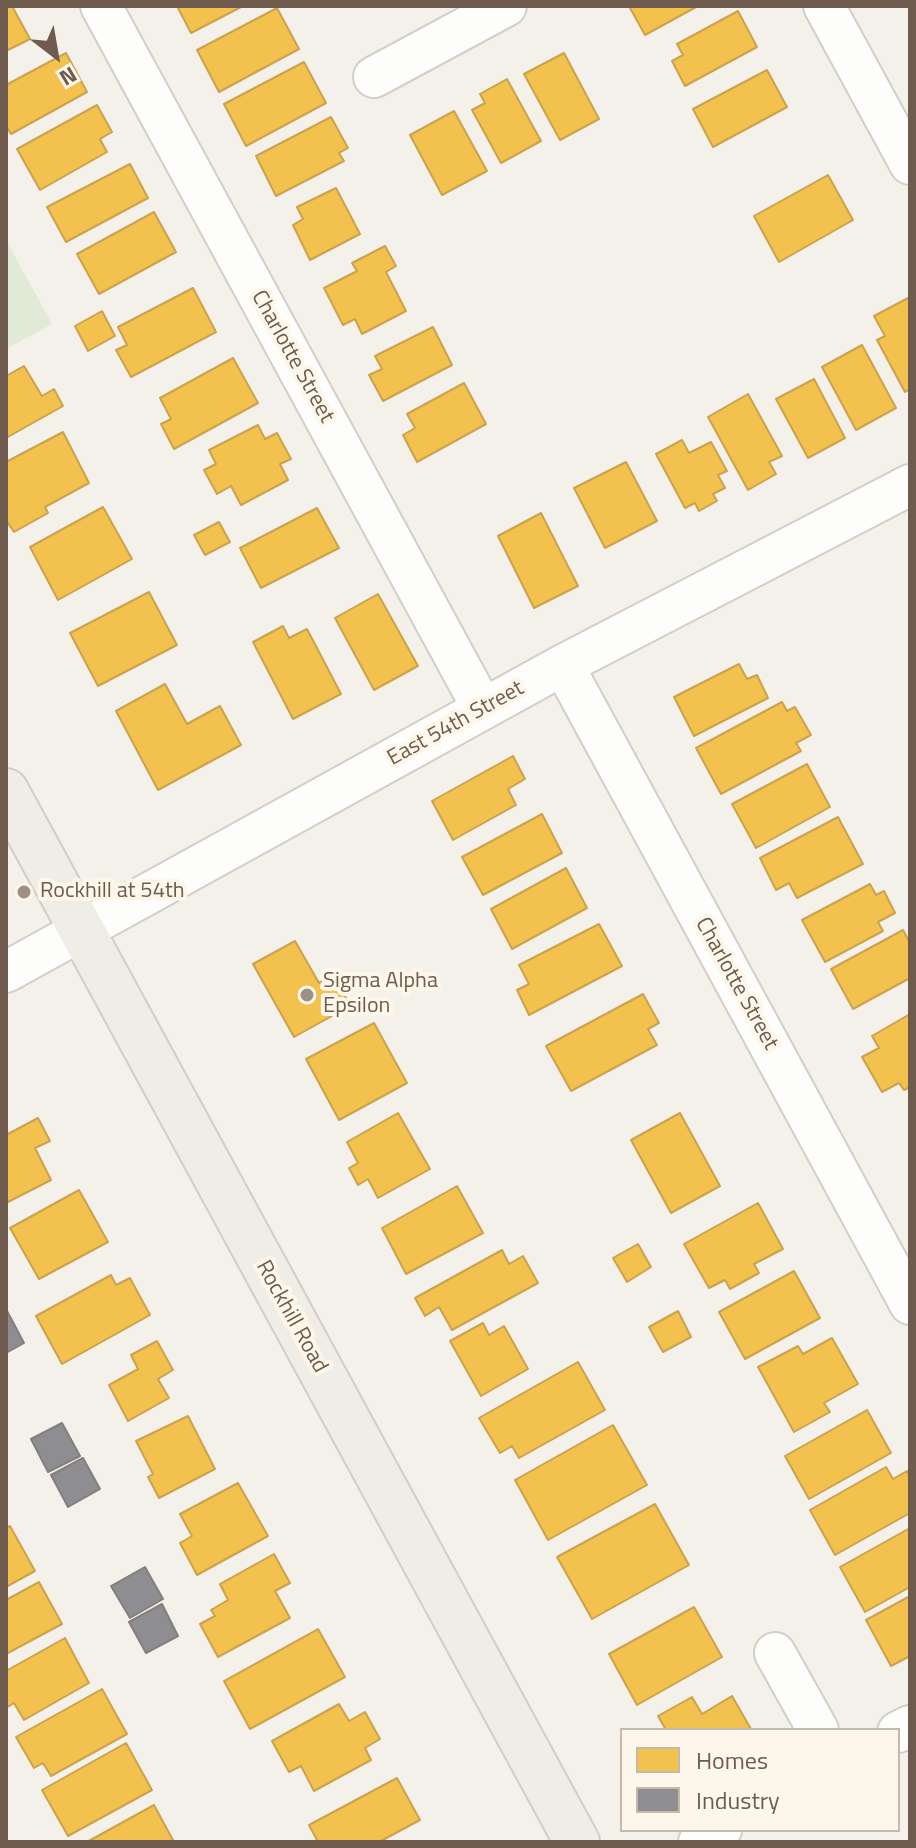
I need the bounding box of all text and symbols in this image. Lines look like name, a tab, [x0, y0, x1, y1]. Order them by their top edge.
north arrow	[16, 16, 96, 96]
text: N	[53, 58, 84, 95]
street label: Charlotte Street	[245, 286, 339, 428]
street label: East 54th Street	[383, 676, 529, 772]
place label: Rockhill at 54th	[40, 879, 184, 905]
marker: Rockhill at 54th	[15, 883, 33, 901]
street label: Charlotte Street	[689, 913, 783, 1055]
place label: Sigma Alpha Epsilon	[323, 969, 438, 1020]
marker: Sigma Alpha Epsilon	[298, 986, 316, 1004]
street label: Rockhill Road	[249, 1256, 333, 1378]
legend	[620, 1728, 900, 1832]
text: Homes	[696, 1742, 768, 1778]
text: Industry	[696, 1782, 780, 1818]

